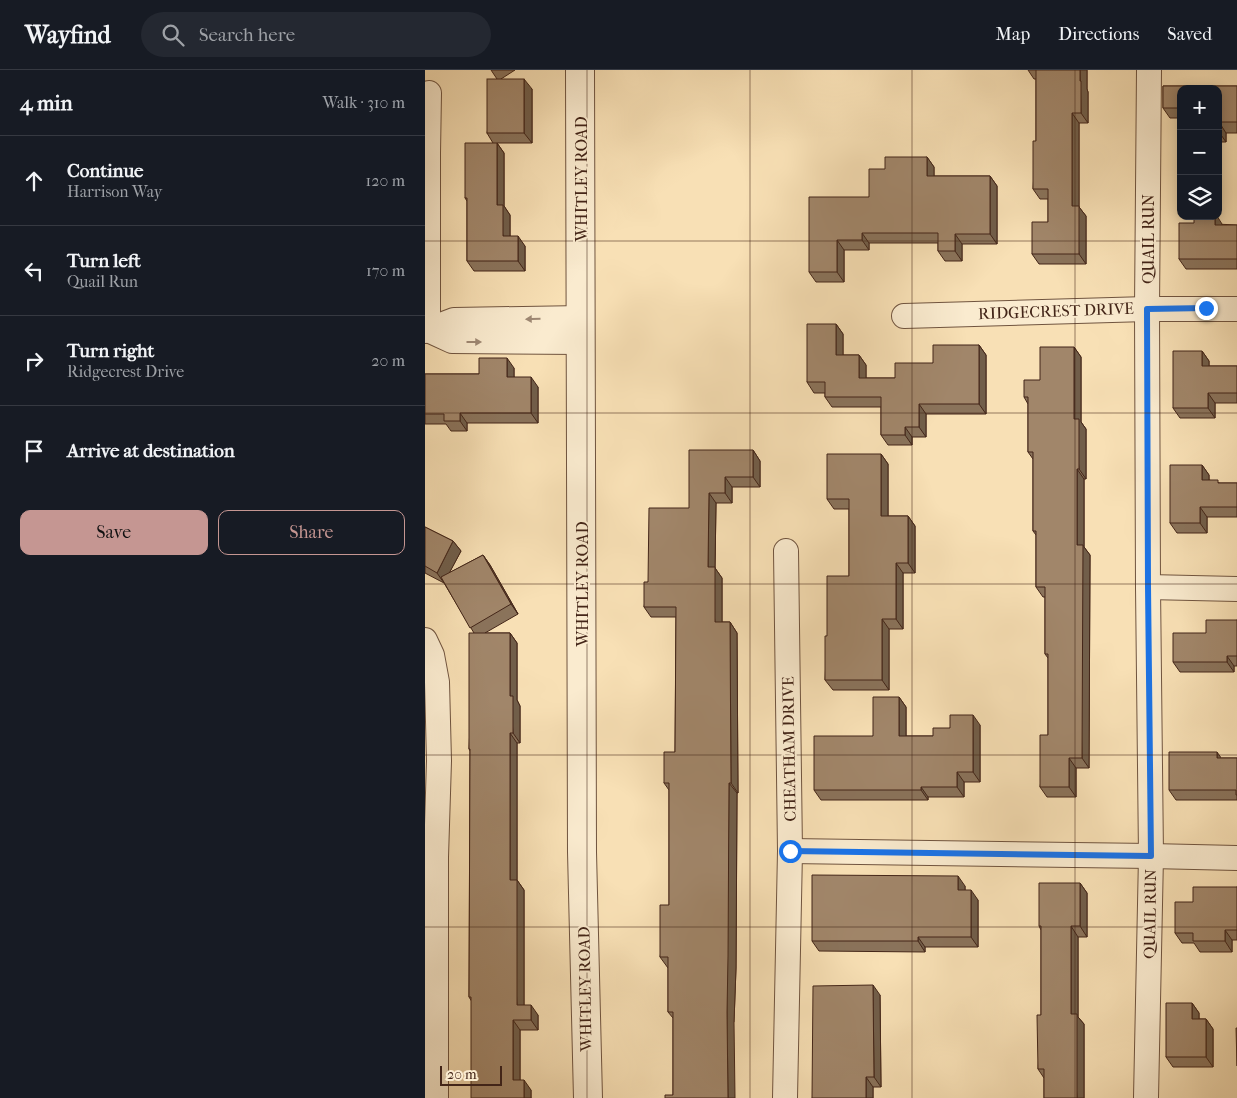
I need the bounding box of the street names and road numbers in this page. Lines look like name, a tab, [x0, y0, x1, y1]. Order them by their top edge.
street label: WHITLEY ROAD	[572, 116, 591, 243]
street label: QUAIL RUN	[1139, 194, 1158, 284]
street label: RIDGECREST DRIVE	[978, 299, 1134, 323]
street label: WHITLEY ROAD	[573, 521, 592, 648]
street label: CHEATHAM DRIVE	[778, 676, 800, 822]
street label: QUAIL RUN	[1140, 869, 1160, 959]
street label: WHITLEY ROAD	[574, 926, 596, 1053]

